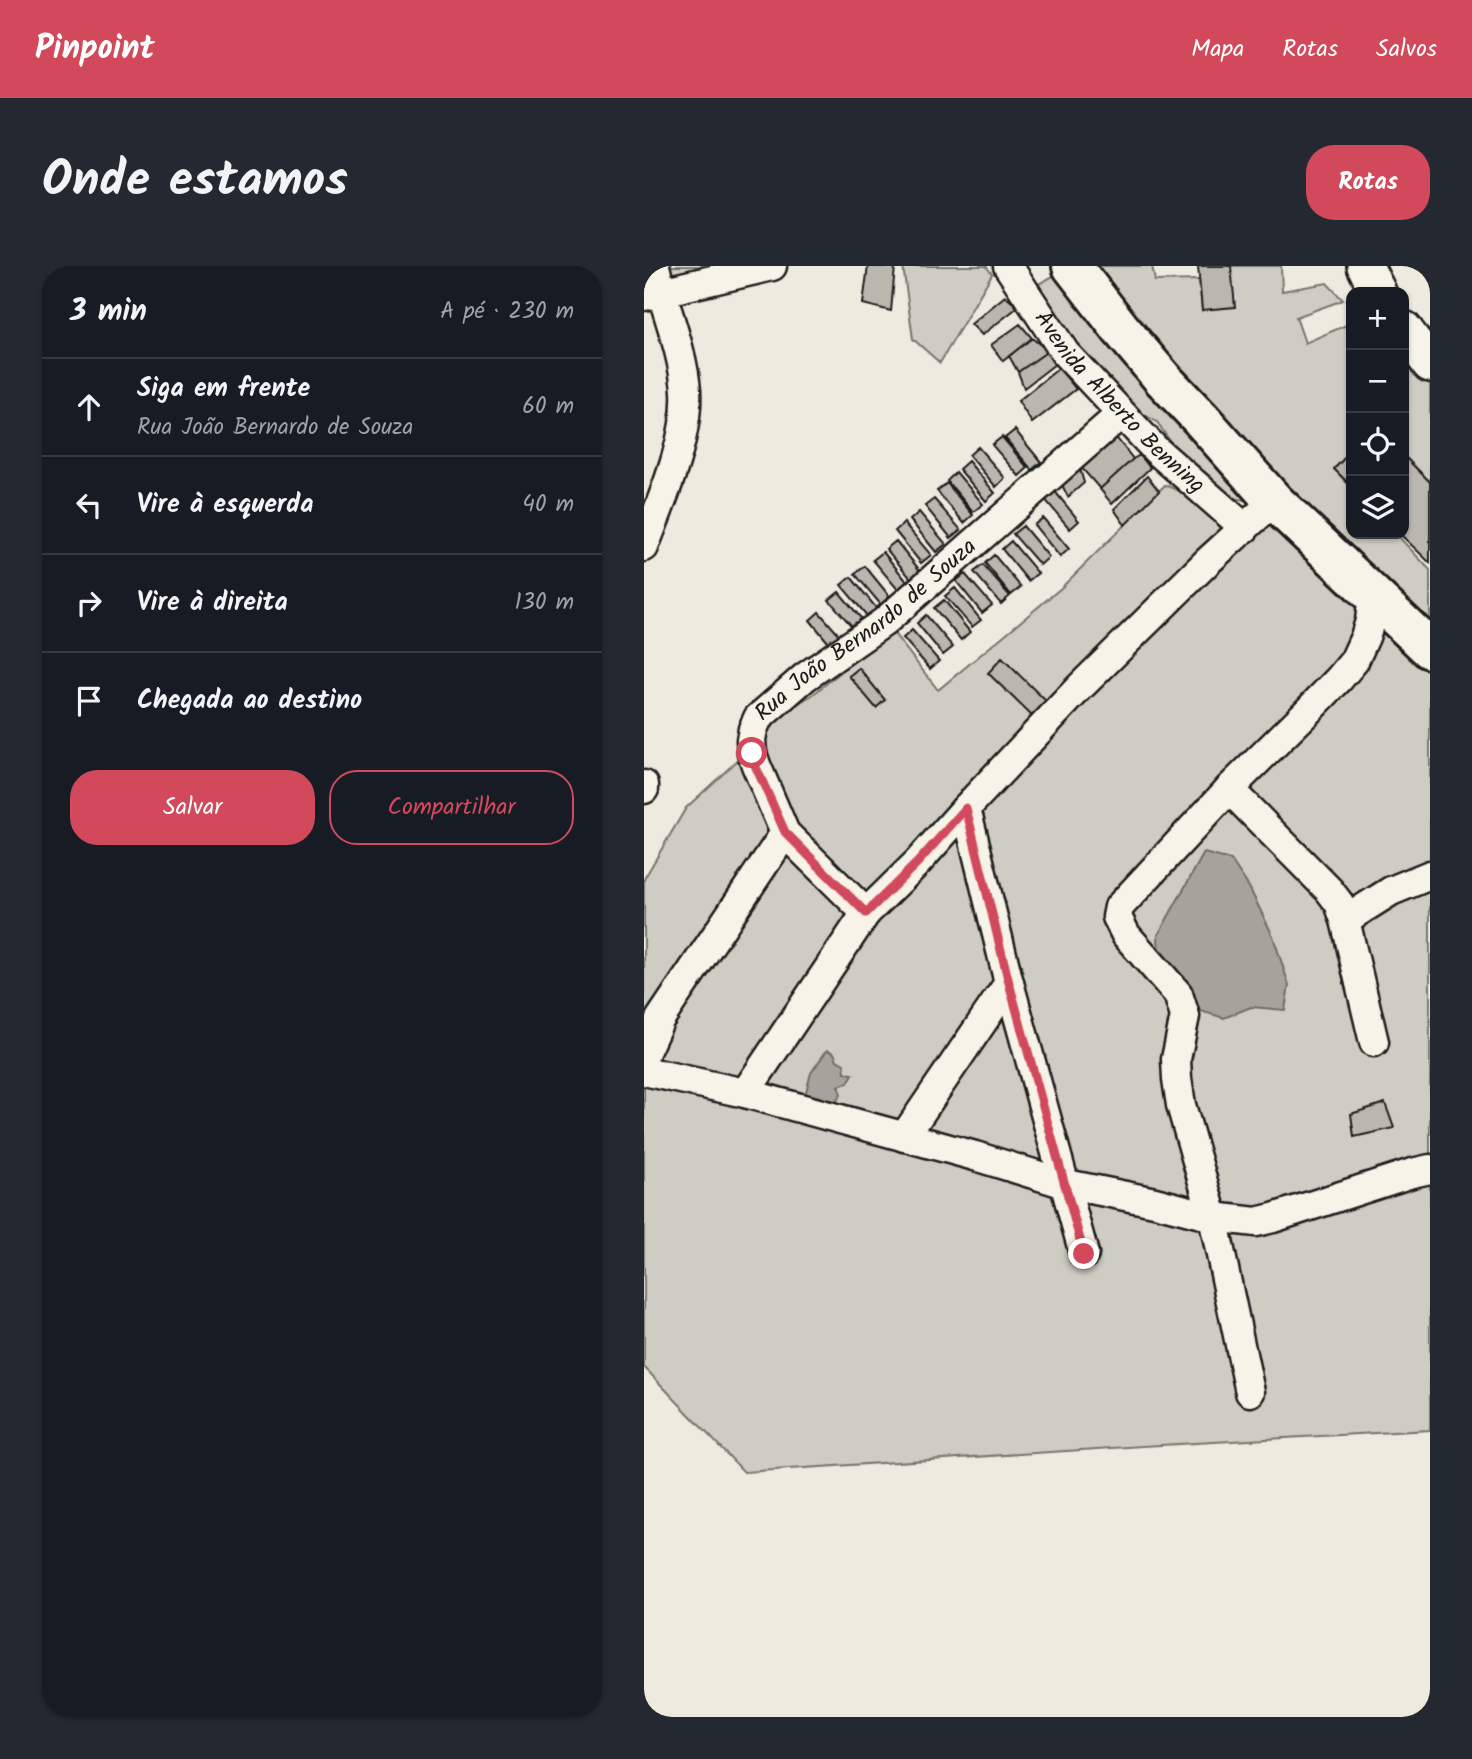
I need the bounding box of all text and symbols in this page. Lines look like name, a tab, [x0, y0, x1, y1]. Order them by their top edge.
text: Pinpoint	[35, 23, 155, 76]
text: Mapa	[1191, 30, 1244, 69]
text: Rotas	[1282, 30, 1338, 69]
text: Salvos	[1376, 30, 1437, 69]
text: Onde estamos	[42, 143, 348, 221]
button: Rotas	[1306, 145, 1430, 220]
map controls	[1346, 287, 1409, 539]
button: +	[1346, 287, 1409, 350]
text: 3 min	[70, 288, 147, 336]
text: A pé · 230 m	[440, 294, 574, 330]
street label: Avenida Alberto Benning	[1024, 304, 1213, 503]
button: −	[1346, 350, 1409, 413]
text: Siga em frente	[137, 368, 310, 410]
icon: ahead	[70, 388, 108, 426]
text: 60 m	[522, 389, 574, 425]
text: Rua João Bernardo de Souza	[137, 410, 413, 446]
button: locate	[1346, 413, 1409, 476]
button: layers	[1346, 476, 1409, 539]
text: Vire à esquerda	[137, 484, 314, 526]
icon: left	[70, 486, 108, 524]
text: 40 m	[522, 487, 574, 523]
street label: Rua João Bernardo de Souza	[747, 530, 985, 731]
text: Vire à direita	[137, 582, 288, 624]
icon: right	[70, 584, 108, 622]
text: 130 m	[515, 585, 574, 621]
text: Chegada ao destino	[137, 680, 362, 722]
icon: arrive	[70, 682, 108, 720]
route start	[736, 737, 767, 768]
button: Salvar	[70, 770, 315, 845]
button: Compartilhar	[329, 770, 574, 845]
route end	[1068, 1238, 1099, 1269]

